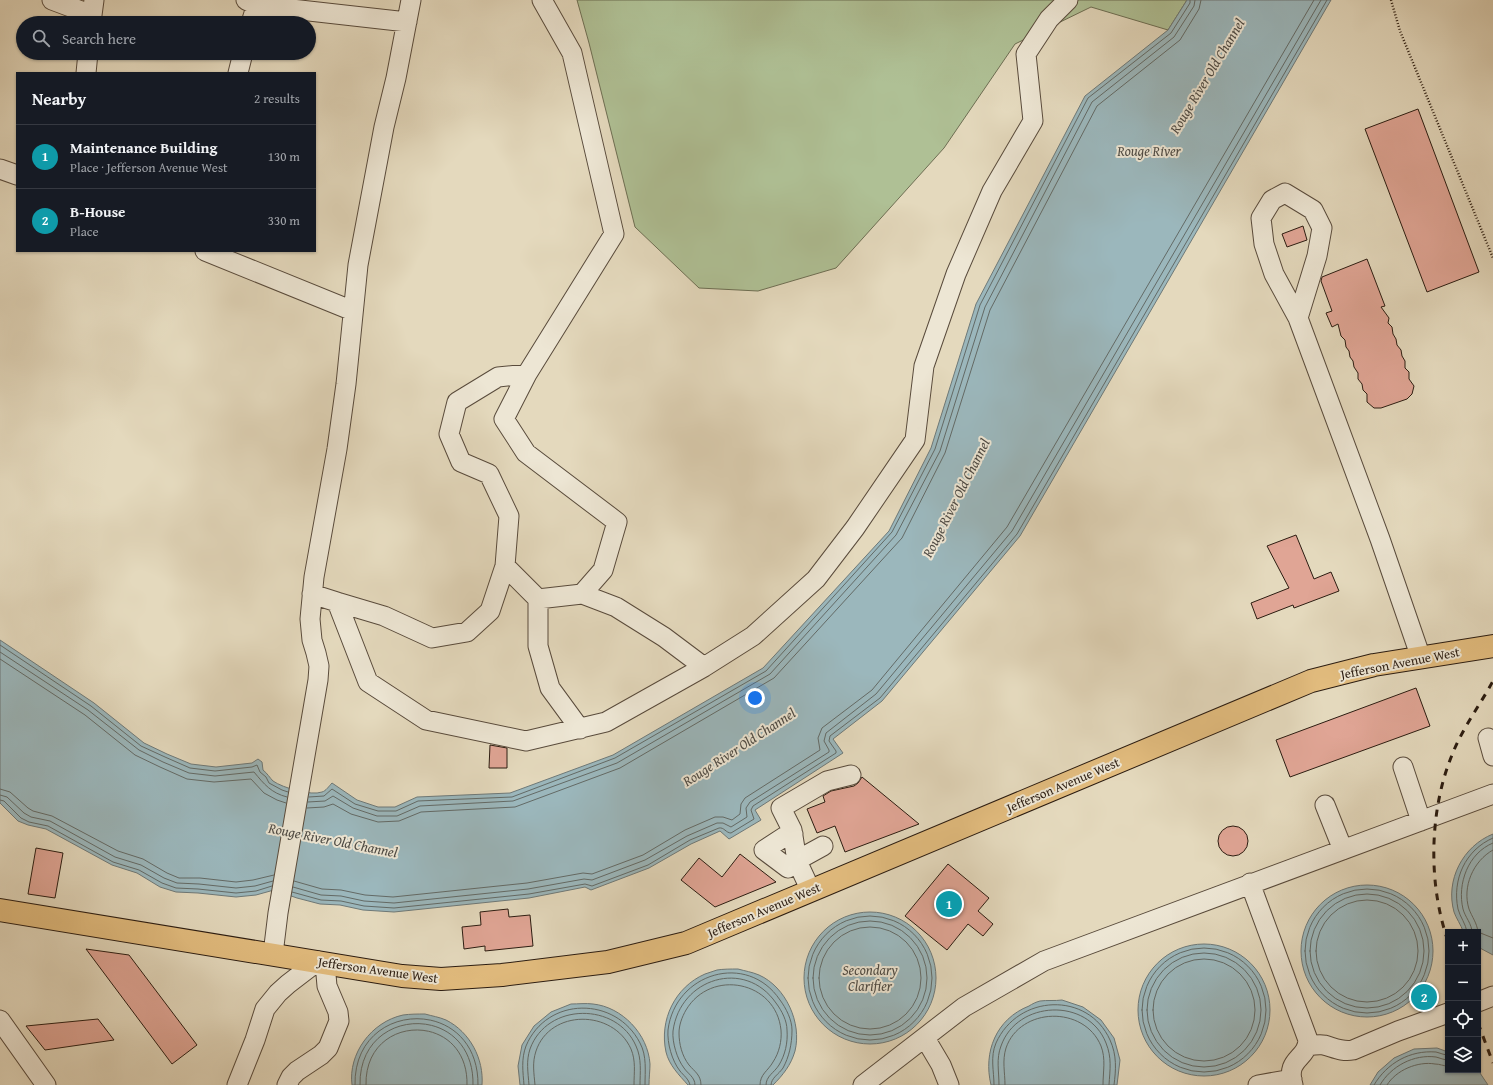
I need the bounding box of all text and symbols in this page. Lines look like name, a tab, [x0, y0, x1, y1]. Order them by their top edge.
water label: Rouge River Old Channel	[1164, 14, 1250, 138]
search box	[16, 16, 316, 60]
icon: search	[30, 27, 52, 49]
text: Search here	[62, 28, 136, 49]
text: Nearby	[32, 86, 86, 111]
text: 2 results	[254, 89, 300, 108]
text: Maintenance Building	[70, 137, 217, 158]
water label: Rouge River	[1116, 141, 1182, 161]
text: 1	[42, 147, 48, 166]
text: 130 m	[268, 147, 300, 166]
text: Place · Jefferson Avenue West	[70, 158, 228, 177]
text: B-House	[70, 201, 126, 222]
text: 2	[42, 211, 48, 230]
text: 330 m	[268, 211, 300, 230]
text: Place	[70, 222, 99, 241]
water label: Rouge River Old Channel	[917, 435, 995, 562]
street label: Jefferson Avenue West	[1337, 642, 1462, 684]
your location	[745, 688, 765, 708]
water label: Rouge River Old Channel	[678, 703, 800, 792]
street label: Jefferson Avenue West	[1002, 752, 1123, 818]
water label: Rouge River Old Channel	[266, 818, 400, 862]
street label: Jefferson Avenue West	[703, 877, 824, 943]
pin: 1	[936, 889, 962, 919]
map controls	[1445, 929, 1481, 1073]
button: +	[1445, 929, 1481, 965]
street label: Jefferson Avenue West	[315, 952, 440, 988]
water label: Secondary Clarifier	[842, 960, 898, 996]
button: −	[1445, 965, 1481, 1001]
pin: 2	[1411, 982, 1437, 1012]
button: locate	[1445, 1001, 1481, 1037]
button: layers	[1445, 1037, 1481, 1073]

